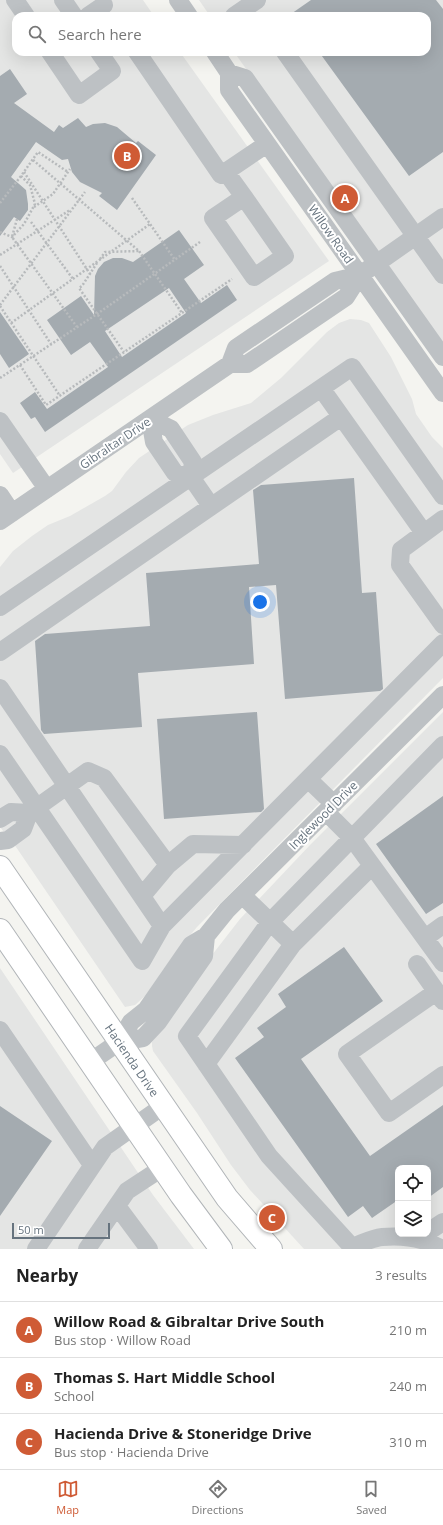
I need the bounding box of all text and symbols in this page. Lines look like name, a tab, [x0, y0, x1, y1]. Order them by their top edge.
search box	[12, 12, 431, 56]
icon: search	[26, 23, 48, 45]
text: Search here	[58, 24, 142, 44]
pin: B	[114, 141, 140, 171]
pin: A	[332, 183, 358, 213]
street label: Willow Road	[304, 201, 358, 267]
street label: Gibraltar Drive	[76, 413, 154, 473]
your location	[250, 592, 270, 612]
street label: Inglewood Drive	[285, 777, 361, 853]
street label: Hacienda Drive	[101, 1020, 164, 1100]
map controls	[395, 1165, 431, 1237]
button: locate	[395, 1165, 431, 1201]
button: layers	[395, 1201, 431, 1237]
pin: C	[259, 1203, 285, 1233]
scale bar	[12, 1221, 110, 1240]
text: 50 m	[18, 1222, 44, 1237]
text: Nearby	[16, 1264, 78, 1287]
text: 3 results	[375, 1266, 427, 1284]
text: Willow Road & Gibraltar Drive South	[54, 1311, 324, 1331]
text: A	[25, 1321, 33, 1339]
text: 210 m	[389, 1321, 427, 1339]
text: Bus stop · Willow Road	[54, 1331, 191, 1349]
text: Thomas S. Hart Middle School	[54, 1367, 275, 1387]
text: B	[25, 1377, 33, 1395]
text: 240 m	[389, 1377, 427, 1395]
text: School	[54, 1387, 94, 1405]
text: Hacienda Drive & Stoneridge Drive	[54, 1423, 312, 1443]
text: C	[25, 1433, 33, 1451]
text: 310 m	[389, 1433, 427, 1451]
text: Bus stop · Hacienda Drive	[54, 1443, 209, 1461]
tab: Map	[56, 1478, 79, 1517]
tab: Directions	[192, 1478, 244, 1517]
tab: Saved	[356, 1478, 387, 1517]

